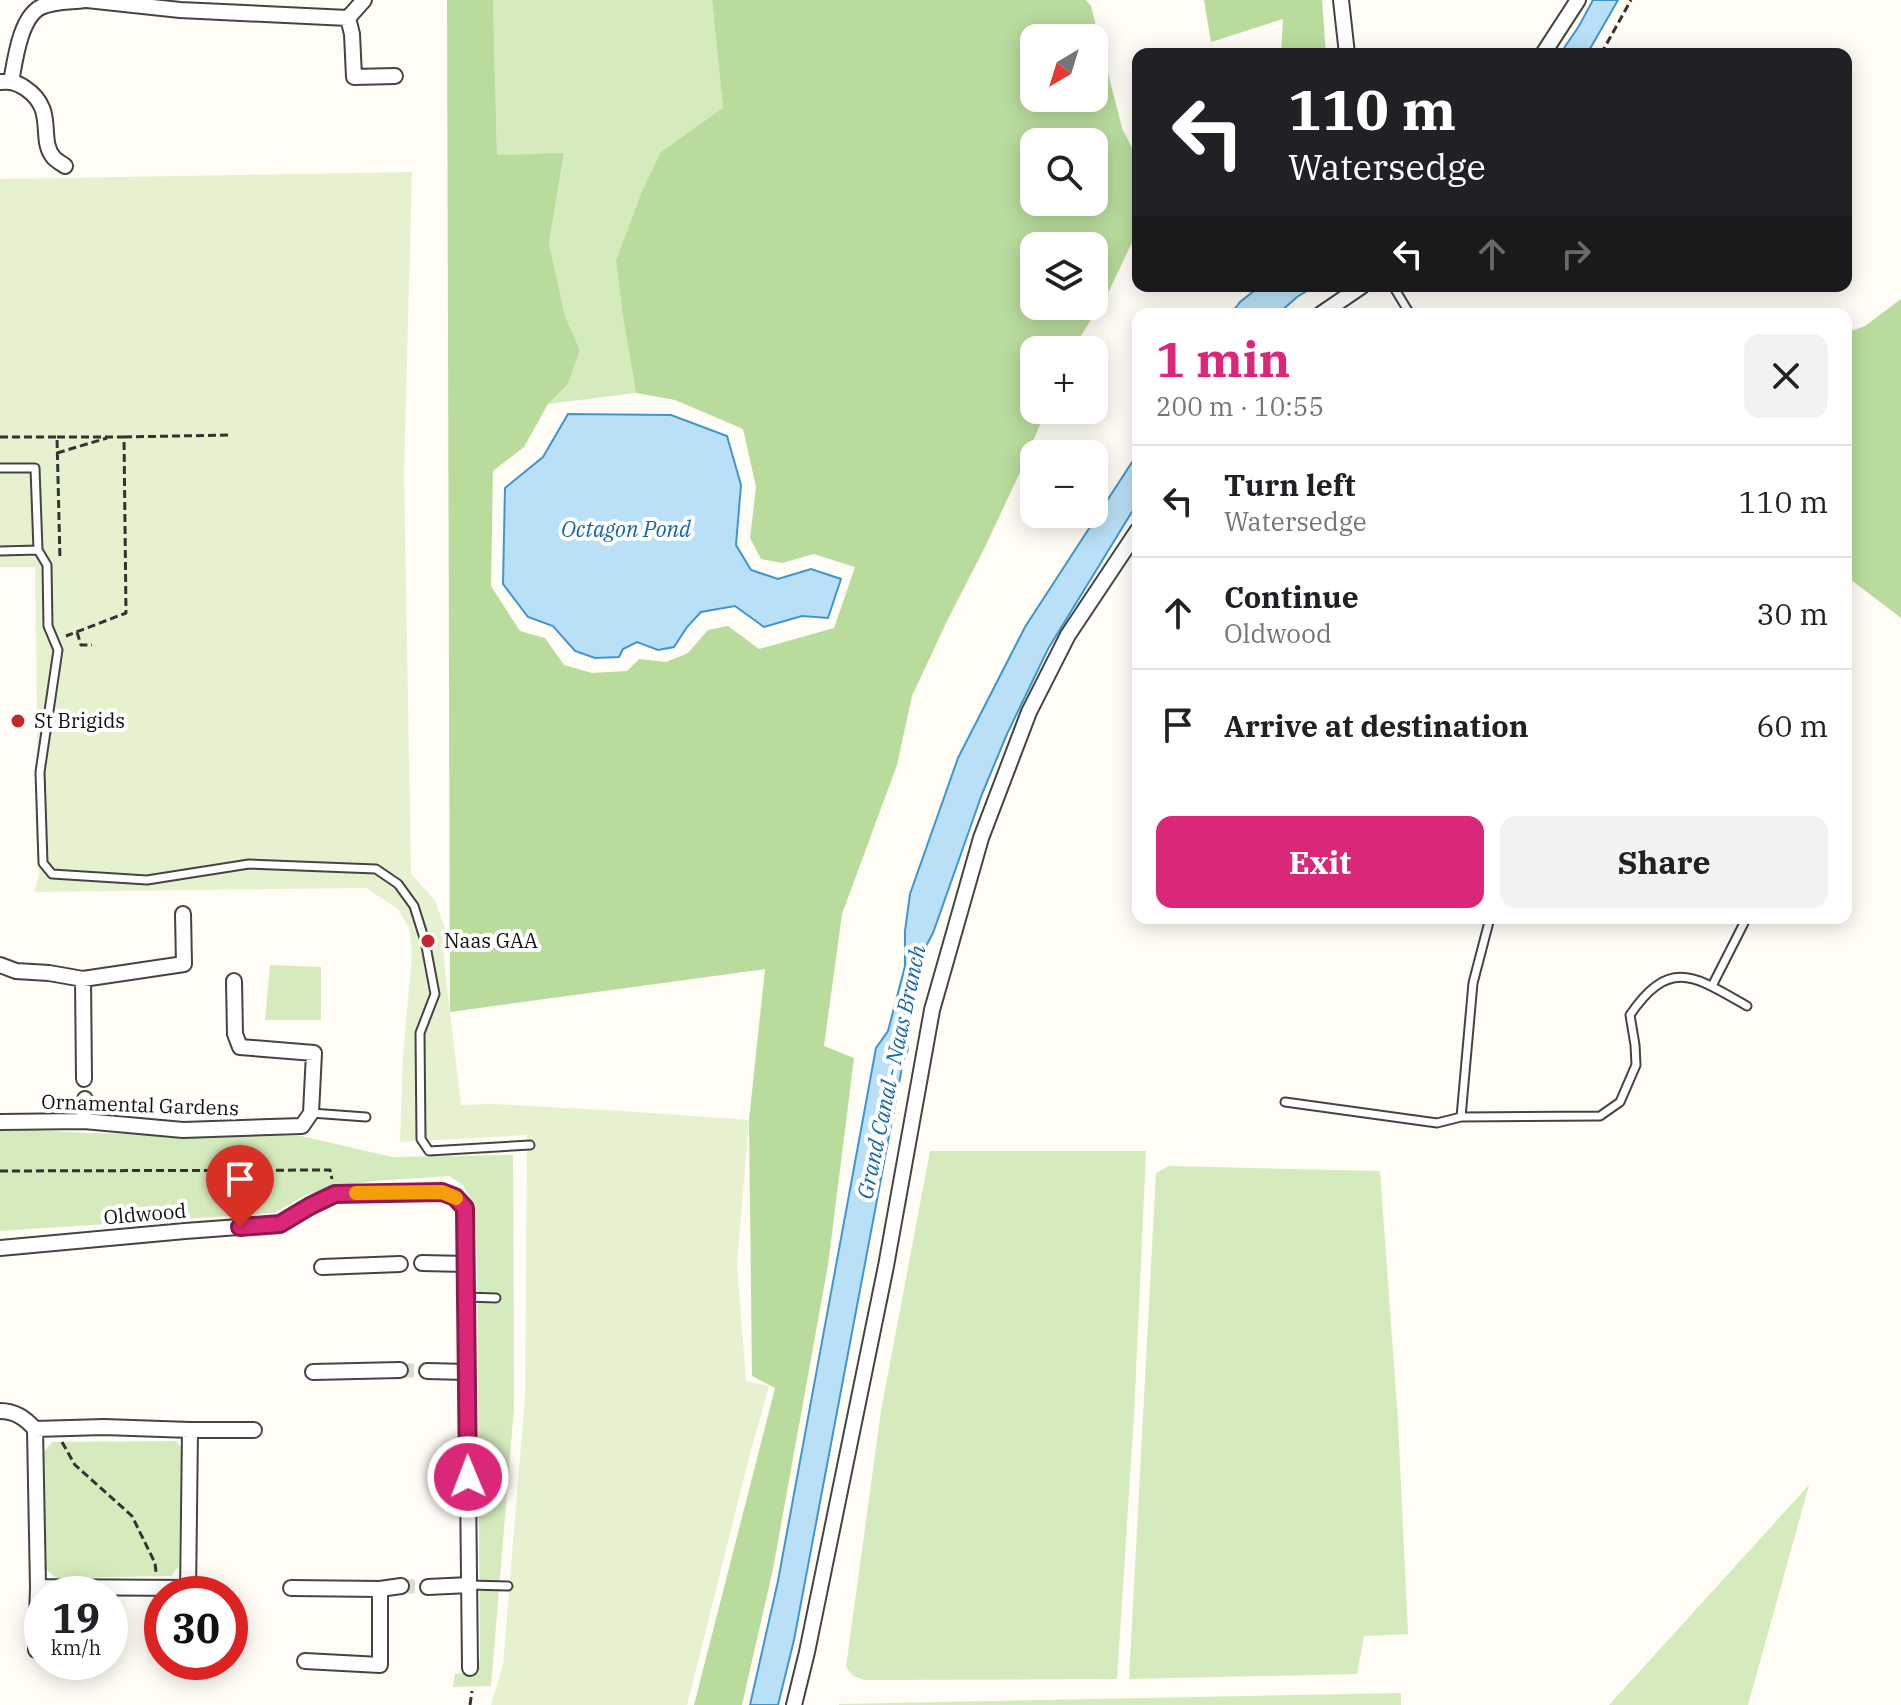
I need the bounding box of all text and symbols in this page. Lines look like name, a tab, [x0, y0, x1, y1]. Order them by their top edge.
north arrow	[1020, 24, 1108, 112]
map controls	[1020, 24, 1108, 528]
text: 110 m	[1288, 73, 1456, 145]
icon: left	[1156, 80, 1260, 184]
button: search	[1020, 128, 1108, 216]
text: Watersedge	[1288, 143, 1486, 190]
button: layers	[1020, 232, 1108, 320]
icon: left	[1386, 232, 1430, 276]
icon: ahead	[1470, 232, 1514, 276]
icon: right	[1554, 232, 1598, 276]
text: 1 min	[1156, 328, 1290, 390]
button: close	[1744, 334, 1828, 418]
button: +	[1020, 336, 1108, 424]
text: 200 m · 10:55	[1156, 389, 1324, 423]
button: −	[1020, 440, 1108, 528]
text: Turn left	[1224, 465, 1356, 504]
icon: left	[1156, 479, 1200, 523]
text: 110 m	[1738, 482, 1828, 521]
text: Watersedge	[1224, 504, 1367, 538]
water label: Octagon Pond	[561, 514, 692, 543]
text: Continue	[1224, 577, 1359, 616]
icon: ahead	[1156, 591, 1200, 635]
text: 30 m	[1756, 594, 1828, 633]
text: Oldwood	[1224, 616, 1332, 650]
icon: arrive	[1156, 703, 1200, 747]
text: Arrive at destination	[1224, 706, 1529, 745]
text: 60 m	[1756, 706, 1828, 745]
place label: St Brigids	[34, 707, 125, 734]
marker: St Brigids	[9, 712, 27, 730]
button: Exit	[1156, 816, 1484, 908]
button: Share	[1500, 816, 1828, 908]
place label: Naas GAA	[444, 927, 538, 954]
marker: Naas GAA	[419, 932, 437, 950]
water label: Grand Canal - Naas Branch	[849, 942, 932, 1202]
street label: Ornamental Gardens	[41, 1088, 239, 1121]
pin	[206, 1145, 274, 1227]
icon: arrive	[218, 1157, 262, 1201]
street label: Oldwood	[102, 1196, 187, 1231]
position arrow	[426, 1435, 510, 1519]
speed limit sign: 30	[144, 1576, 248, 1680]
text: 19	[52, 1592, 100, 1644]
text: km/h	[51, 1634, 101, 1661]

